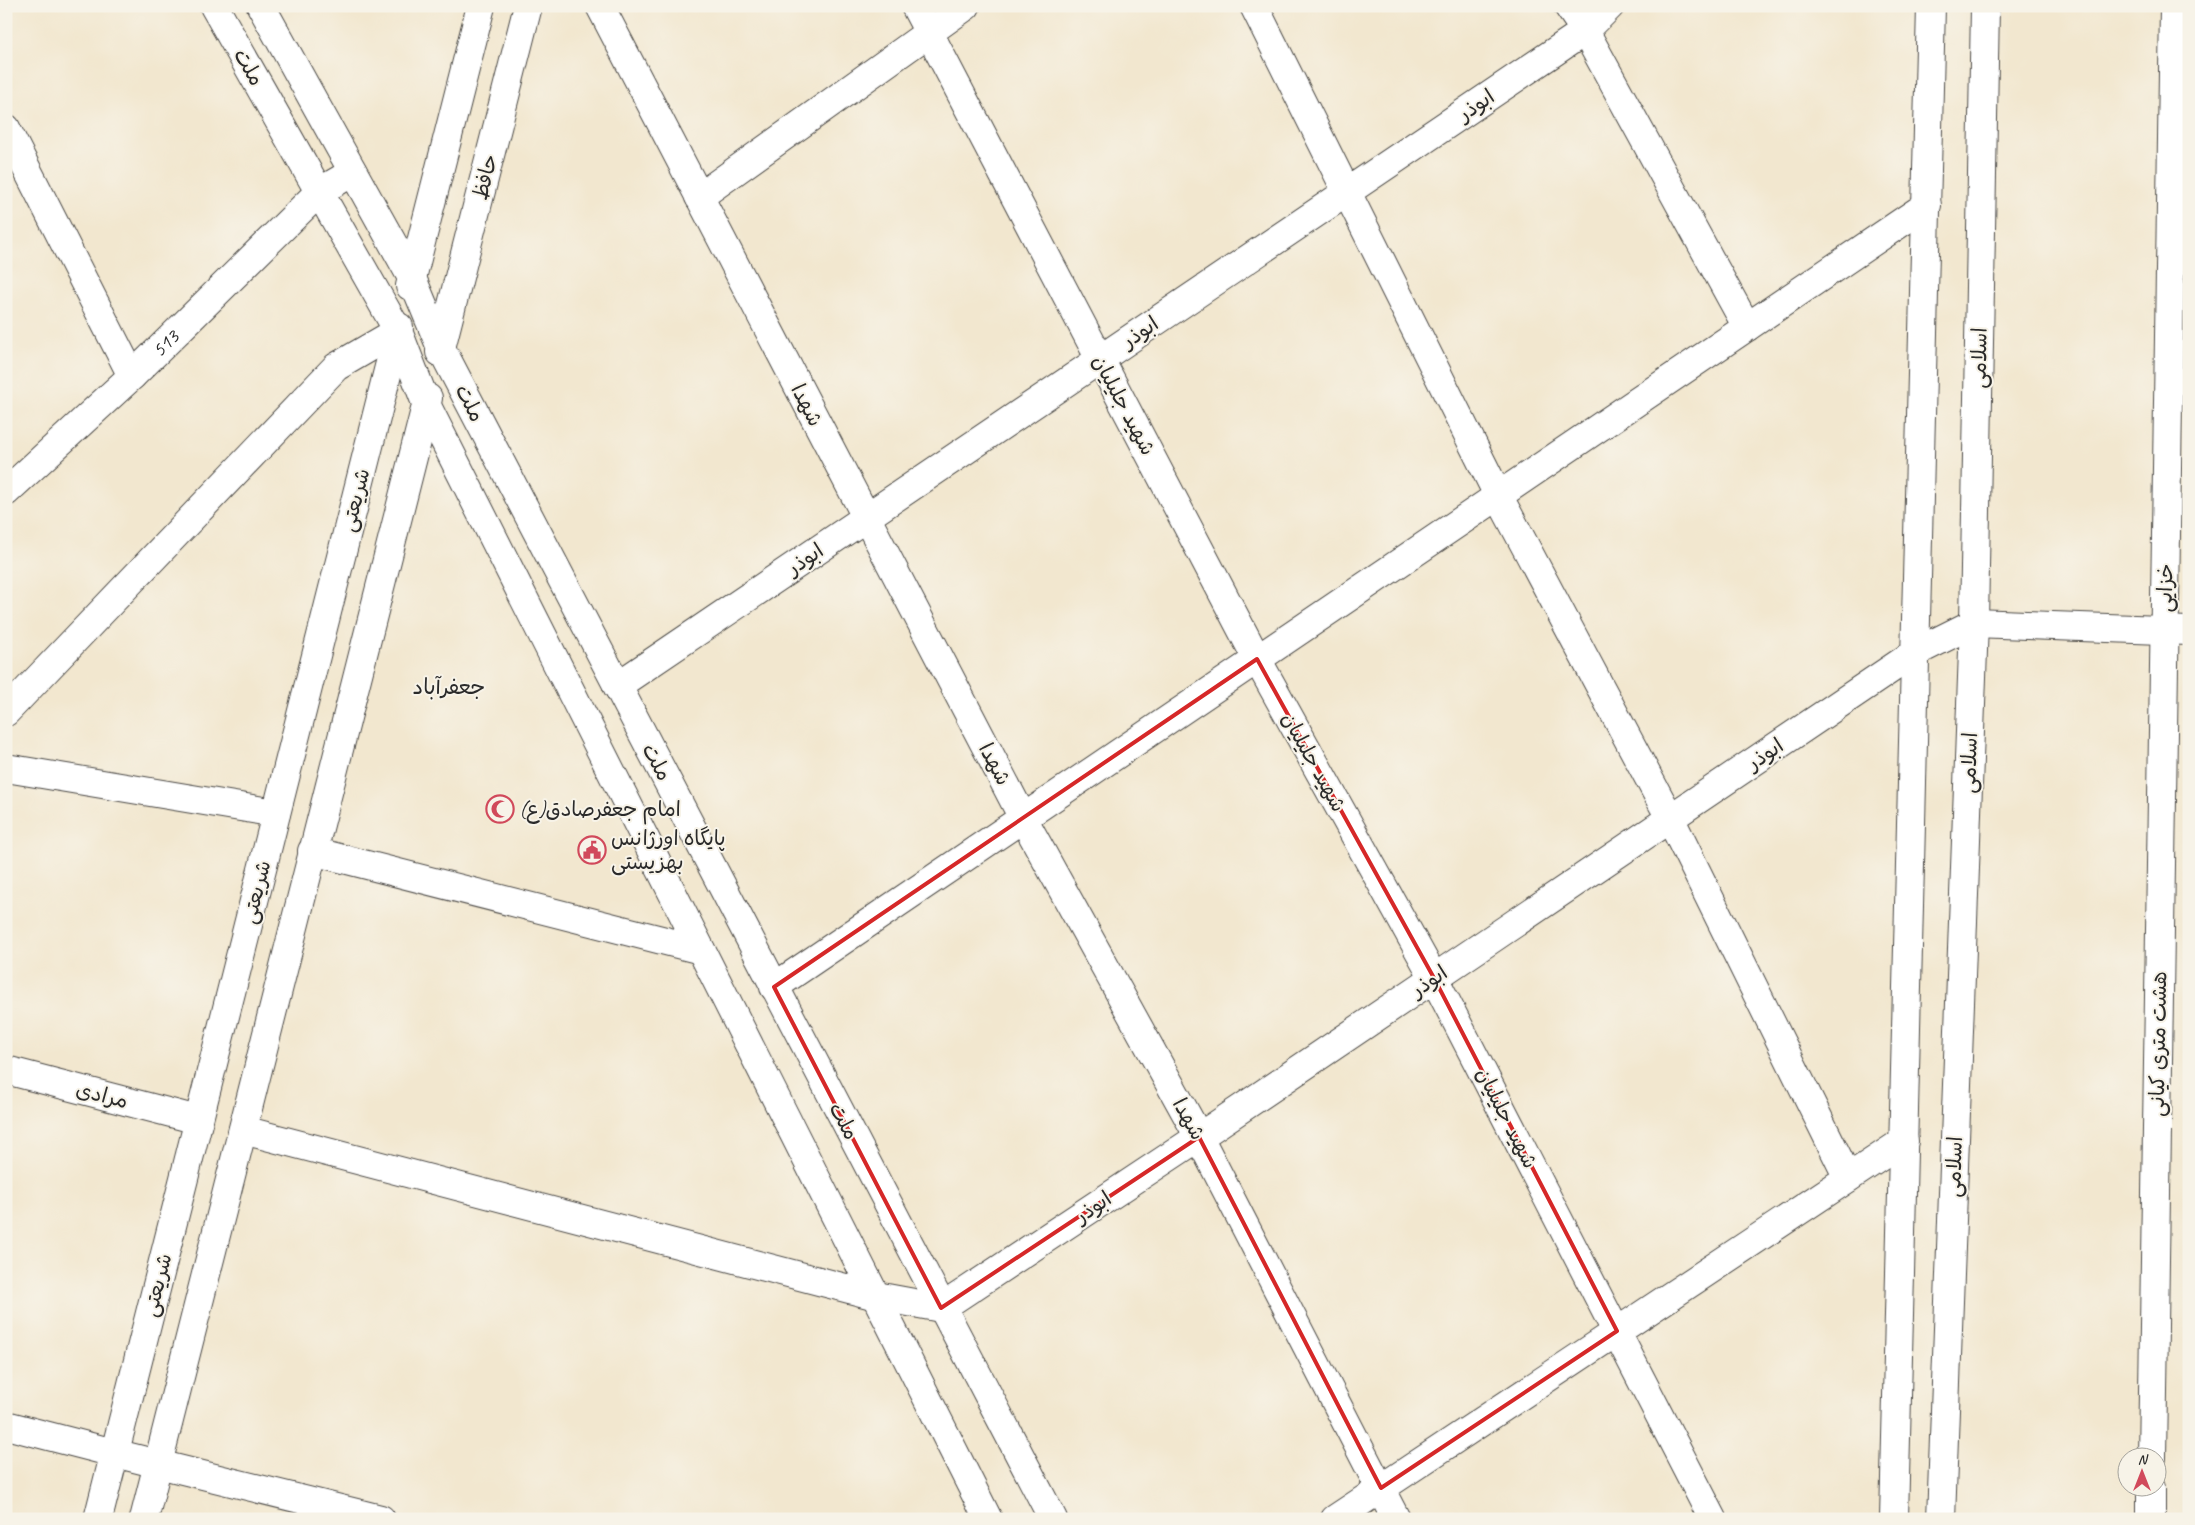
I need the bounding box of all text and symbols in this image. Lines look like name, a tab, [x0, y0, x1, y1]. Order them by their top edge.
street label: ملت	[228, 44, 270, 90]
street label: ابوذر	[1451, 83, 1499, 128]
street label: حافظ	[467, 151, 503, 203]
street label: ابوذر	[1115, 310, 1163, 355]
street label: 513	[146, 323, 186, 362]
street label: اسلامی	[1965, 327, 1994, 389]
street label: شهید جلیلیان	[1087, 350, 1161, 460]
street label: شهدا	[785, 379, 829, 431]
street label: ملت	[450, 380, 490, 426]
street label: شریعتی	[335, 466, 376, 535]
street label: ابوذر	[780, 537, 828, 582]
street label: خزایی	[2152, 563, 2179, 613]
district label: جعفرآباد	[413, 673, 485, 701]
street label: شهید جلیلیان	[1276, 708, 1352, 816]
street label: ابوذر	[1740, 732, 1788, 777]
street label: اسلامی	[1955, 732, 1984, 794]
street label: شهدا	[973, 738, 1017, 790]
street label: ملت	[636, 739, 678, 785]
mosque icon: امام جعفرصادق(ع)	[485, 794, 515, 824]
place label: امام جعفرصادق(ع)	[519, 796, 681, 825]
place label: پایگاه اورژانس بهزیستی	[611, 825, 726, 876]
public building icon: پایگاه اورژانس بهزیستی	[577, 835, 607, 865]
street label: شریعتی	[236, 858, 277, 927]
street label: ابوذر	[1404, 959, 1452, 1004]
street label: هشت متری کیانی	[2144, 971, 2173, 1117]
street label: شهید جلیلیان	[1470, 1063, 1544, 1173]
street label: مرادی	[73, 1076, 131, 1114]
street label: شهدا	[1167, 1093, 1211, 1145]
street label: ملت	[823, 1098, 865, 1144]
street label: اسلامی	[1940, 1136, 1969, 1198]
street label: ابوذر	[1068, 1185, 1116, 1230]
street label: شریعتی	[137, 1251, 178, 1320]
north arrow	[2118, 1448, 2168, 1498]
text: N	[2138, 1451, 2149, 1468]

